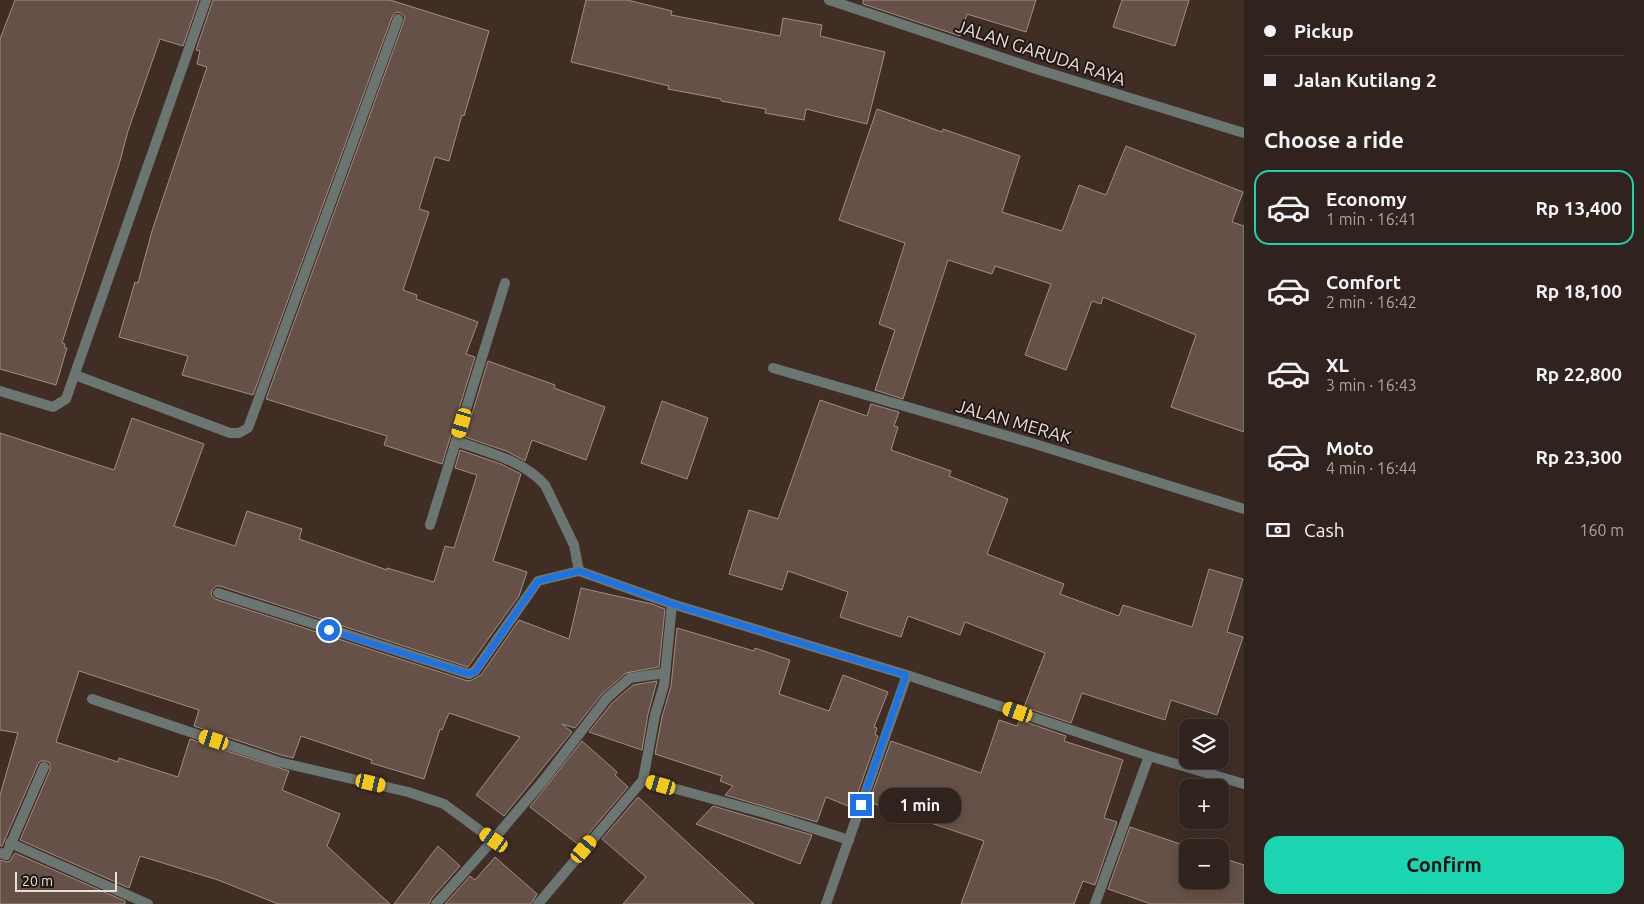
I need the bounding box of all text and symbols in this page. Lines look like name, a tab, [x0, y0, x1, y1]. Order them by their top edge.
street label: JALAN GARUDA RAYA	[954, 15, 1129, 89]
text: Pickup	[1294, 20, 1354, 42]
text: Jalan Kutilang 2	[1294, 69, 1437, 91]
text: Choose a ride	[1264, 127, 1404, 152]
icon: car	[1266, 185, 1311, 230]
text: Economy	[1326, 188, 1407, 210]
text: Rp 13,400	[1535, 197, 1622, 219]
text: 1 min · 16:41	[1326, 210, 1417, 228]
icon: car	[1266, 268, 1311, 313]
text: Comfort	[1326, 271, 1401, 293]
text: Rp 18,100	[1535, 280, 1622, 302]
text: 2 min · 16:42	[1326, 293, 1417, 311]
icon: car	[1266, 351, 1311, 396]
text: XL	[1326, 354, 1349, 376]
text: Rp 22,800	[1535, 363, 1622, 385]
text: 3 min · 16:43	[1326, 376, 1417, 394]
street label: JALAN MERAK	[954, 395, 1074, 447]
car	[450, 406, 473, 440]
icon: car	[1266, 434, 1311, 479]
text: Moto	[1326, 437, 1374, 459]
text: Rp 23,300	[1535, 446, 1622, 468]
text: 4 min · 16:44	[1326, 459, 1417, 477]
icon: cash	[1264, 516, 1292, 544]
text: Cash	[1304, 519, 1345, 541]
text: 160 m	[1579, 521, 1624, 539]
route start	[318, 619, 340, 641]
car	[1001, 700, 1034, 724]
map controls	[1179, 719, 1229, 889]
button: layers	[1179, 719, 1229, 769]
car	[197, 728, 230, 752]
car	[354, 772, 387, 794]
car	[644, 774, 677, 796]
button: +	[1179, 779, 1229, 829]
callout: 1 min	[878, 788, 961, 822]
route end	[850, 794, 872, 816]
text: 1 min	[900, 796, 940, 814]
car	[477, 825, 510, 855]
car	[568, 833, 599, 865]
button: Confirm	[1264, 836, 1624, 894]
button: −	[1179, 839, 1229, 889]
scale bar	[15, 869, 118, 892]
text: 20 m	[22, 873, 53, 889]

